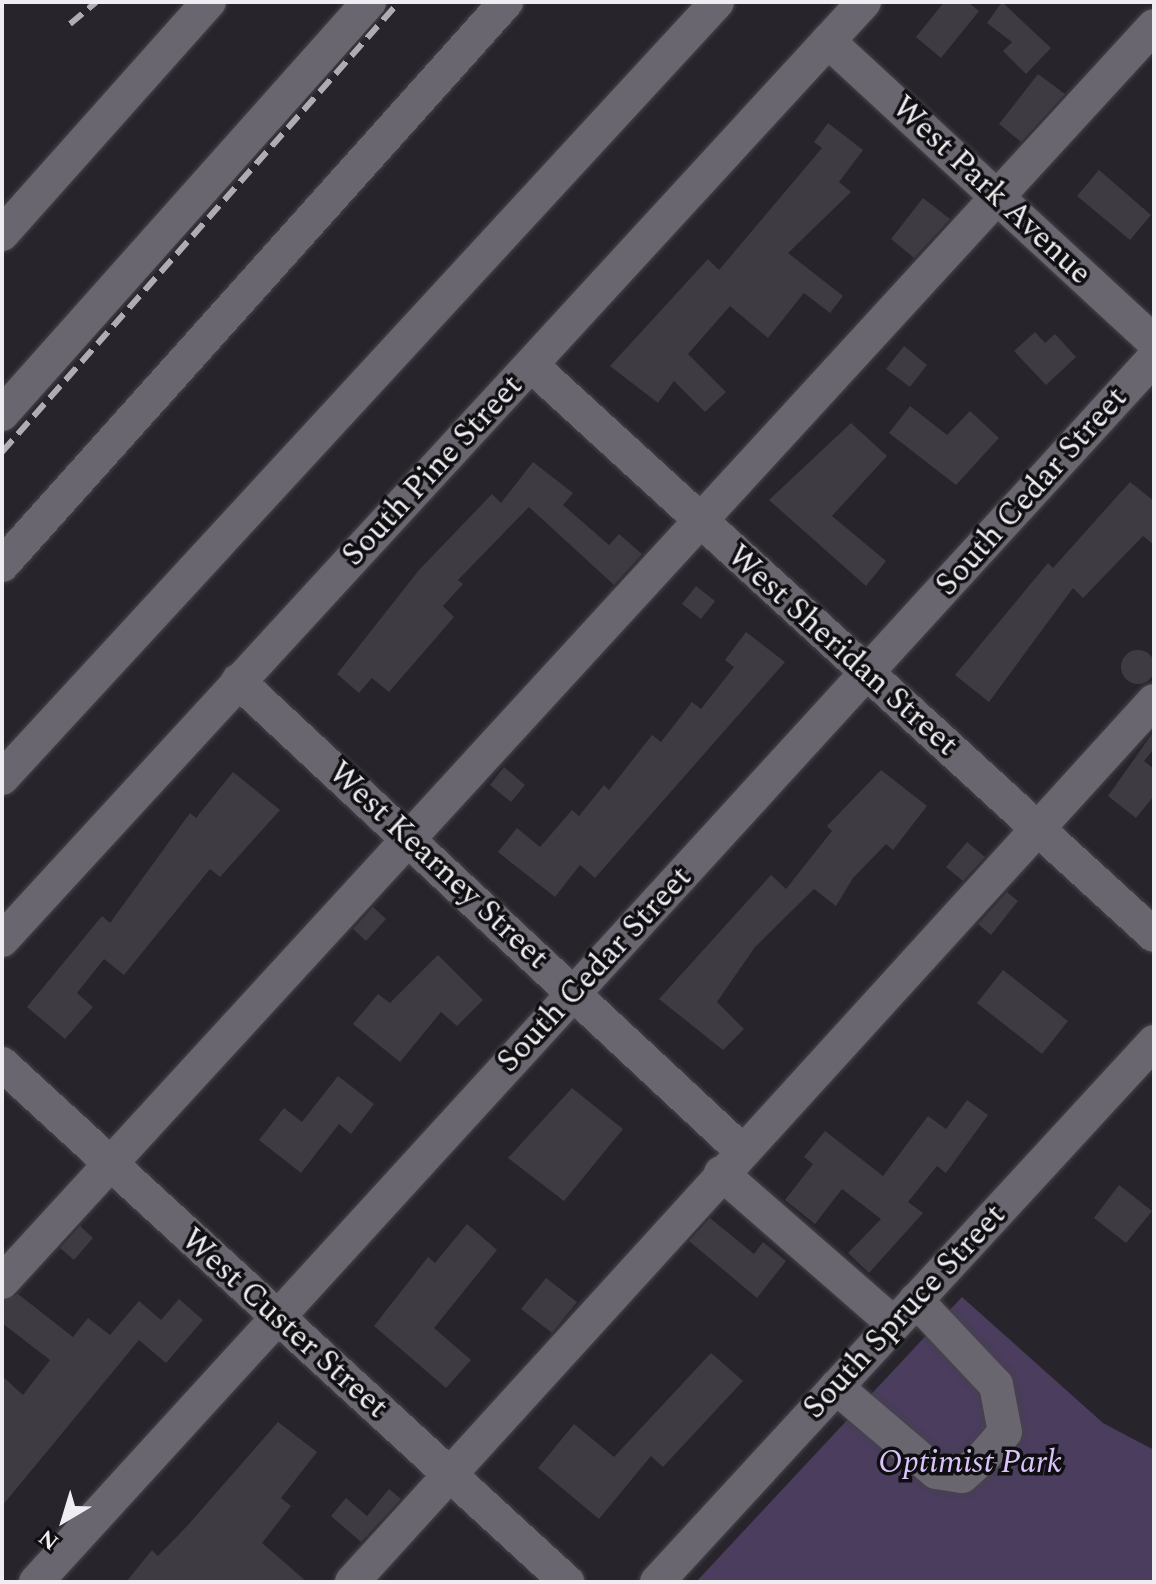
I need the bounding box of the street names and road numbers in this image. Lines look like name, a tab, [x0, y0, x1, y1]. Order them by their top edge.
street label: West Park Avenue	[883, 89, 1099, 293]
street label: South Pine Street	[335, 367, 531, 575]
street label: South Cedar Street	[928, 380, 1136, 604]
street label: West Sheridan Street	[719, 537, 965, 765]
street label: West Kearney Street	[320, 754, 556, 978]
street label: South Cedar Street	[490, 859, 700, 1081]
street label: South Spruce Street	[796, 1197, 1014, 1427]
street label: West Custer Street	[173, 1221, 395, 1427]

